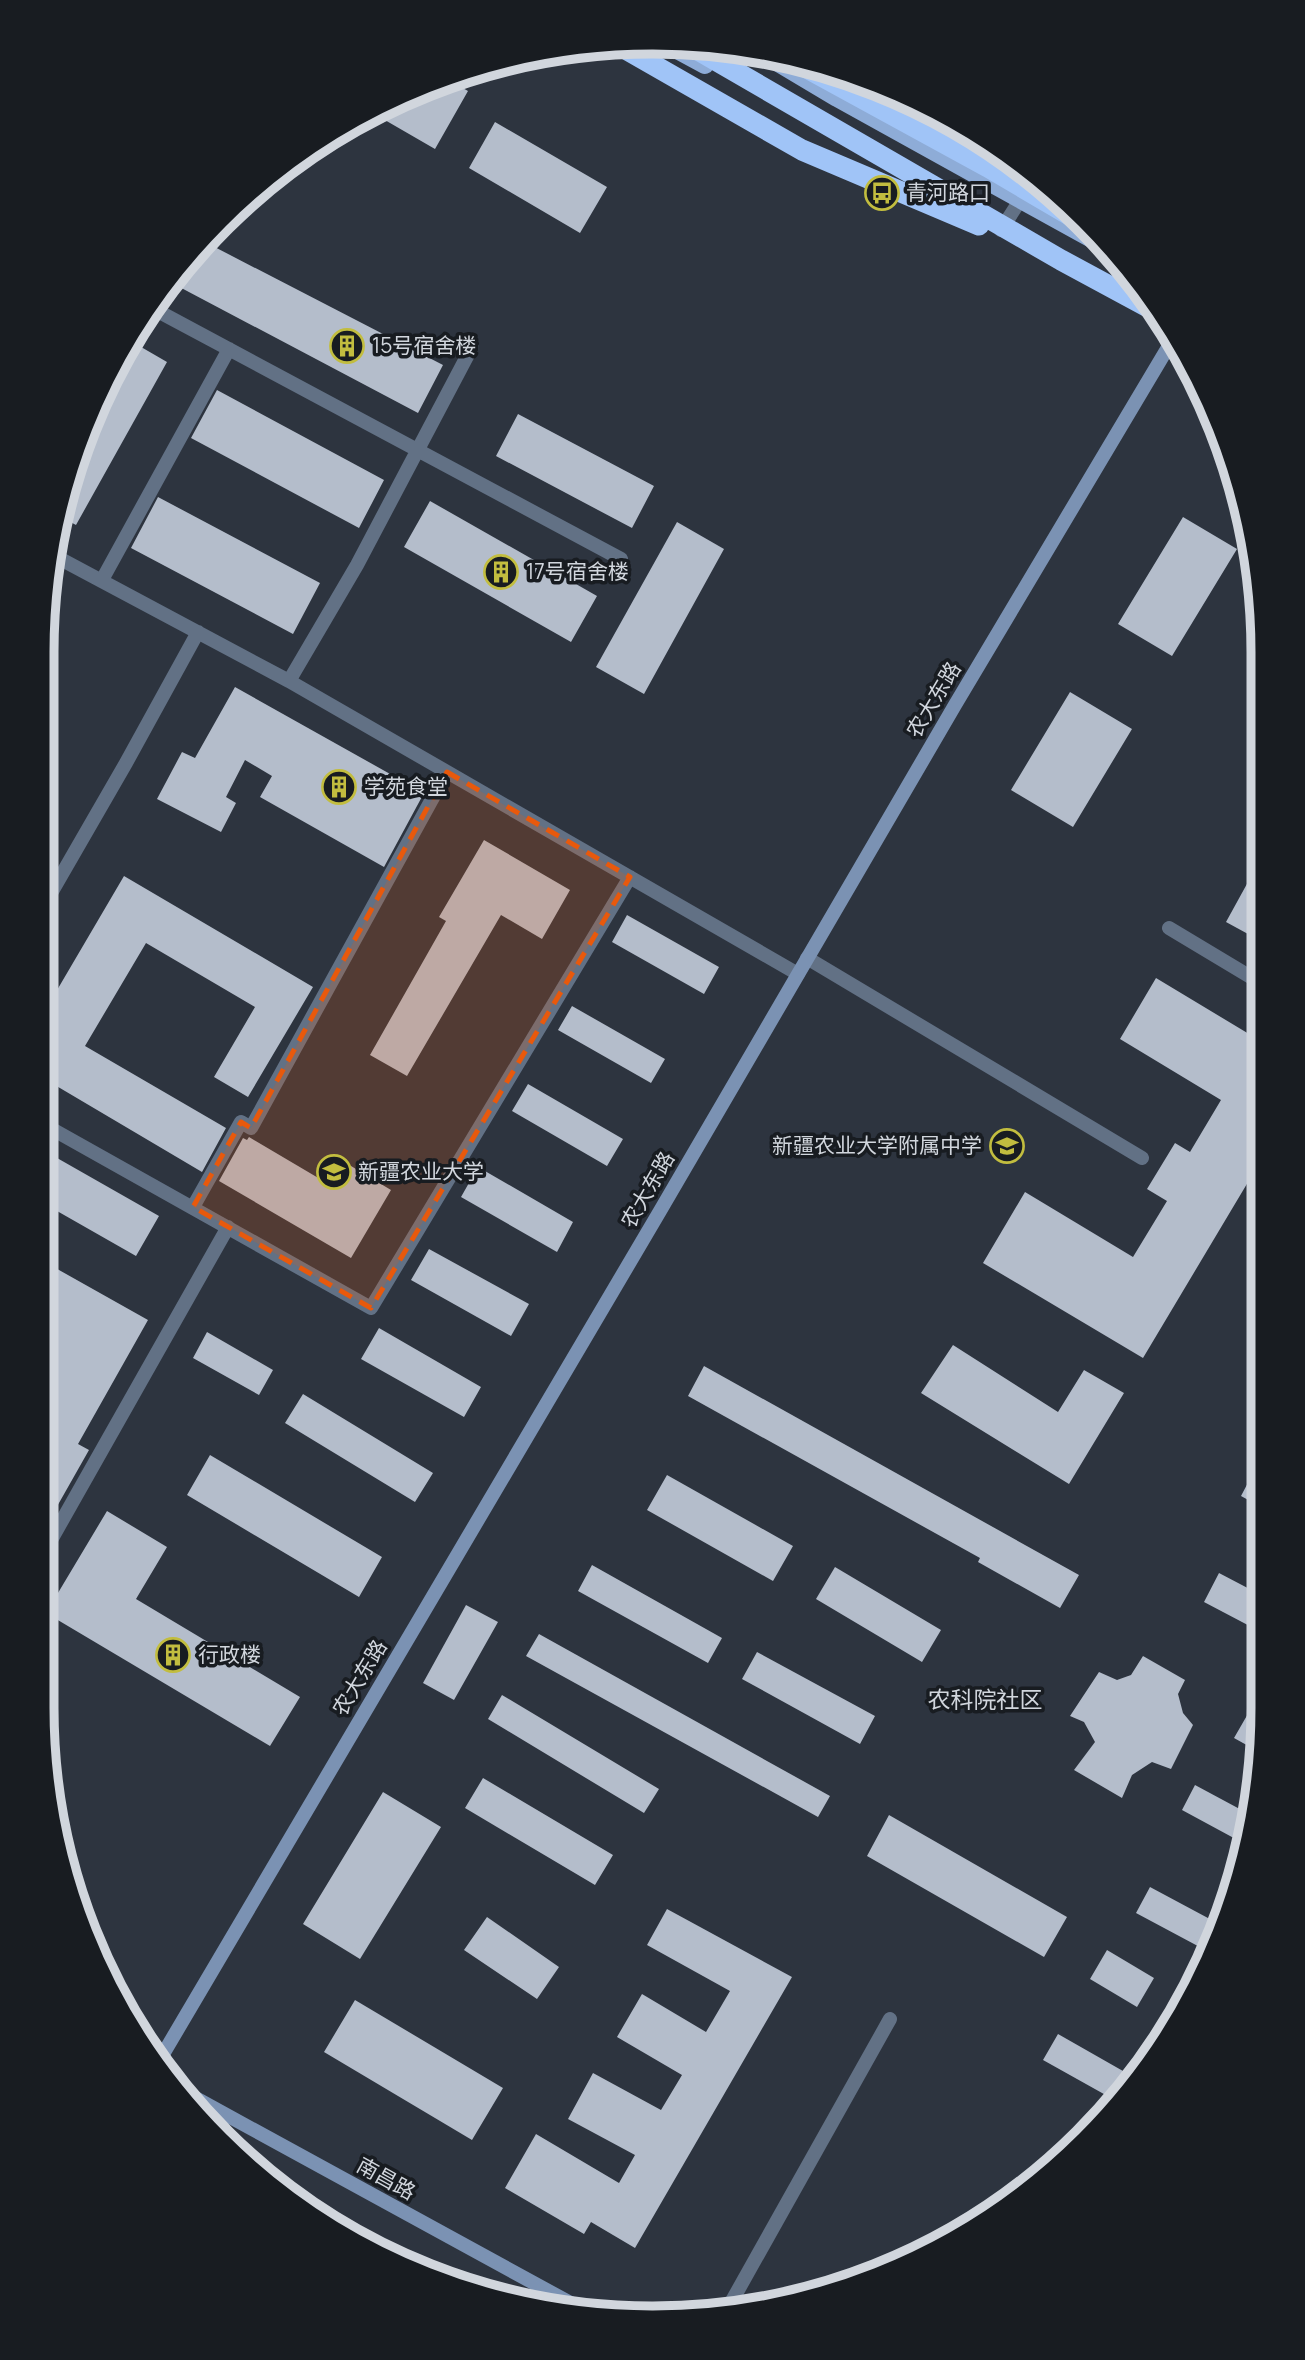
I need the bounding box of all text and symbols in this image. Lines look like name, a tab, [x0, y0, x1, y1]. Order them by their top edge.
bus stop icon: 青河路口	[863, 174, 901, 212]
place label: 青河路口	[906, 178, 990, 206]
building icon: 15号宿舍楼	[328, 327, 366, 365]
place label: 15号宿舍楼	[372, 331, 476, 359]
building icon: 17号宿舍楼	[482, 553, 520, 591]
place label: 17号宿舍楼	[526, 557, 629, 585]
street label: 农大东路	[900, 656, 967, 743]
building icon: 学苑食堂	[320, 768, 358, 806]
place label: 学苑食堂	[364, 772, 448, 800]
school or university icon: 新疆农业大学附属中学	[988, 1127, 1026, 1165]
place label: 新疆农业大学附属中学	[772, 1131, 982, 1159]
street label: 农大东路	[614, 1146, 680, 1233]
school or university icon: 新疆农业大学	[315, 1153, 353, 1191]
place label: 新疆农业大学	[358, 1157, 484, 1185]
street label: 农大东路	[326, 1634, 393, 1721]
building icon: 行政楼	[154, 1636, 192, 1674]
place label: 行政楼	[198, 1640, 261, 1668]
district label: 农科院社区	[928, 1683, 1043, 1715]
street label: 南昌路	[352, 2151, 421, 2206]

